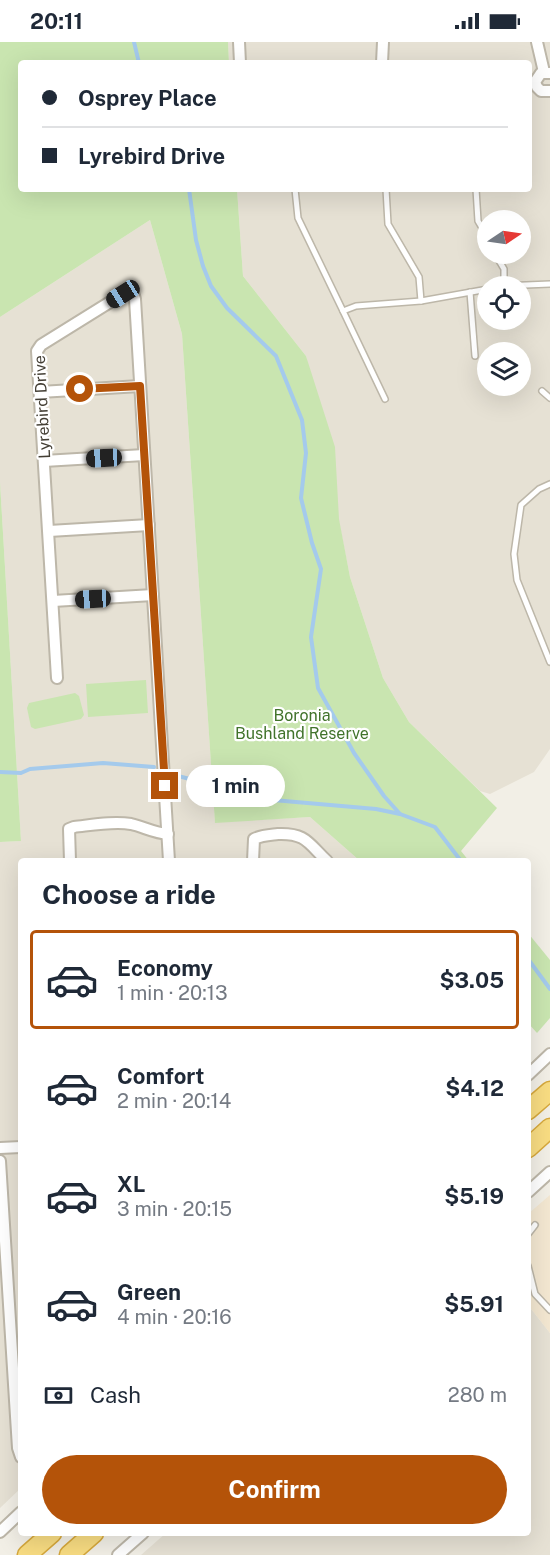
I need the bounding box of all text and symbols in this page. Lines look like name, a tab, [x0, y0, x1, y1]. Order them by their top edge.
text: 20:11	[30, 8, 83, 34]
text: Osprey Place	[78, 85, 217, 111]
text: Lyrebird Drive	[78, 143, 225, 169]
north arrow	[477, 210, 531, 264]
map controls	[477, 210, 531, 396]
button: locate	[477, 276, 531, 330]
car	[103, 277, 143, 311]
button: layers	[477, 342, 531, 396]
street label: Lyrebird Drive	[30, 355, 54, 459]
route start	[66, 375, 93, 402]
car	[86, 448, 122, 468]
car	[75, 589, 111, 609]
park label: Boronia Bushland Reserve	[235, 706, 369, 743]
callout: 1 min	[186, 765, 285, 807]
route end	[151, 772, 178, 799]
text: 1 min	[211, 774, 260, 798]
text: Choose a ride	[42, 878, 216, 910]
icon: car	[45, 953, 99, 1007]
text: Economy	[117, 955, 213, 981]
text: $3.05	[439, 967, 504, 993]
text: 1 min · 20:13	[117, 981, 228, 1005]
icon: car	[45, 1061, 99, 1115]
text: Comfort	[117, 1063, 204, 1089]
text: $4.12	[445, 1075, 504, 1101]
text: 2 min · 20:14	[117, 1089, 231, 1113]
icon: car	[45, 1169, 99, 1223]
text: XL	[117, 1171, 145, 1197]
text: $5.19	[444, 1183, 504, 1209]
text: 3 min · 20:15	[117, 1197, 232, 1221]
icon: car	[45, 1277, 99, 1331]
text: Green	[117, 1279, 181, 1305]
text: $5.91	[444, 1291, 504, 1317]
text: 4 min · 20:16	[117, 1305, 232, 1329]
icon: cash	[42, 1379, 75, 1412]
text: Cash	[90, 1382, 141, 1408]
text: 280 m	[448, 1383, 507, 1407]
button: Confirm	[42, 1455, 507, 1524]

